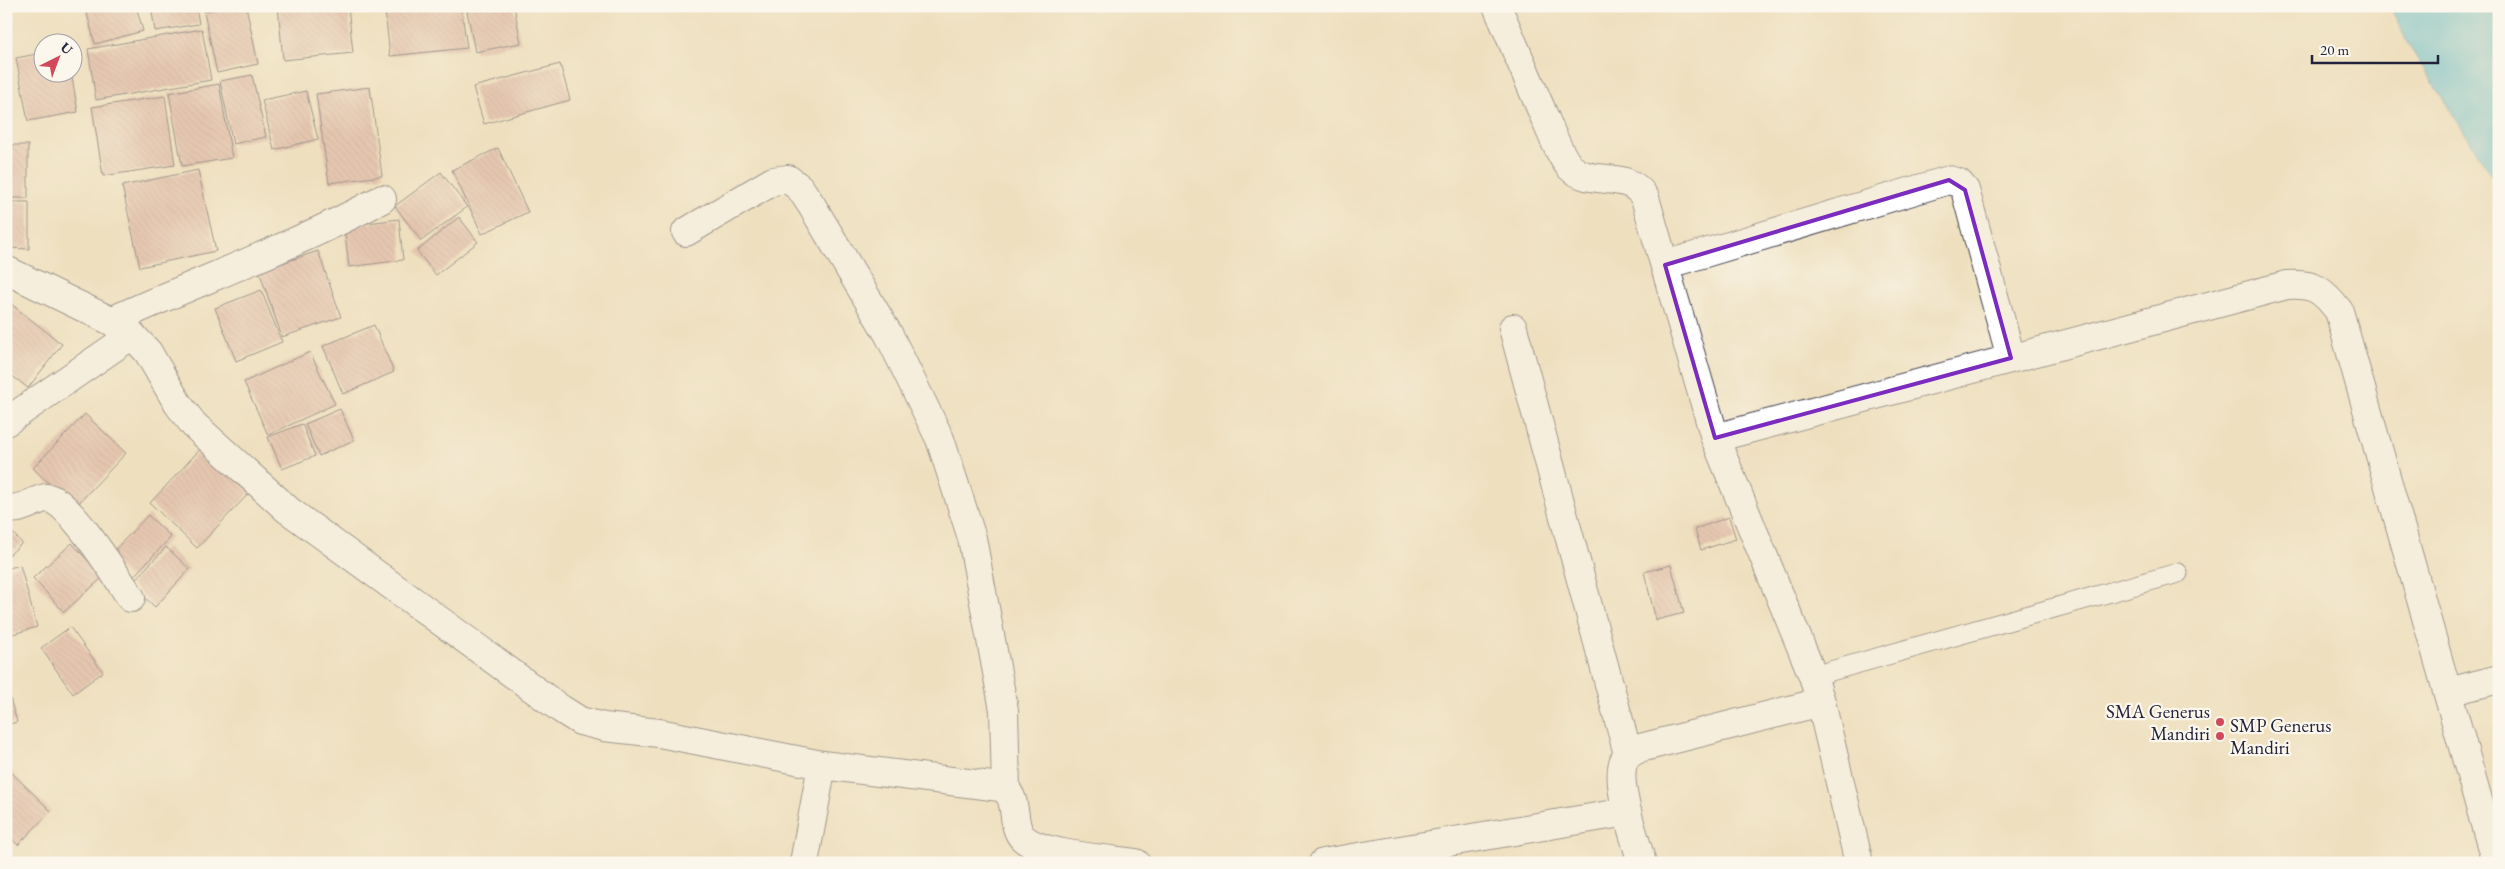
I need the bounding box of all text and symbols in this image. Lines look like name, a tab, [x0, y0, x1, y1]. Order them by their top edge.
north arrow	[32, 32, 82, 82]
scale bar	[2312, 32, 2439, 64]
text: U	[57, 38, 77, 59]
text: 20 m	[2320, 40, 2349, 59]
place label: SMA Generus Mandiri	[2106, 699, 2210, 746]
place label: SMP Generus Mandiri	[2230, 713, 2331, 760]
marker: SMA Generus Mandiri	[2214, 716, 2226, 728]
marker: SMP Generus Mandiri	[2214, 730, 2226, 742]

